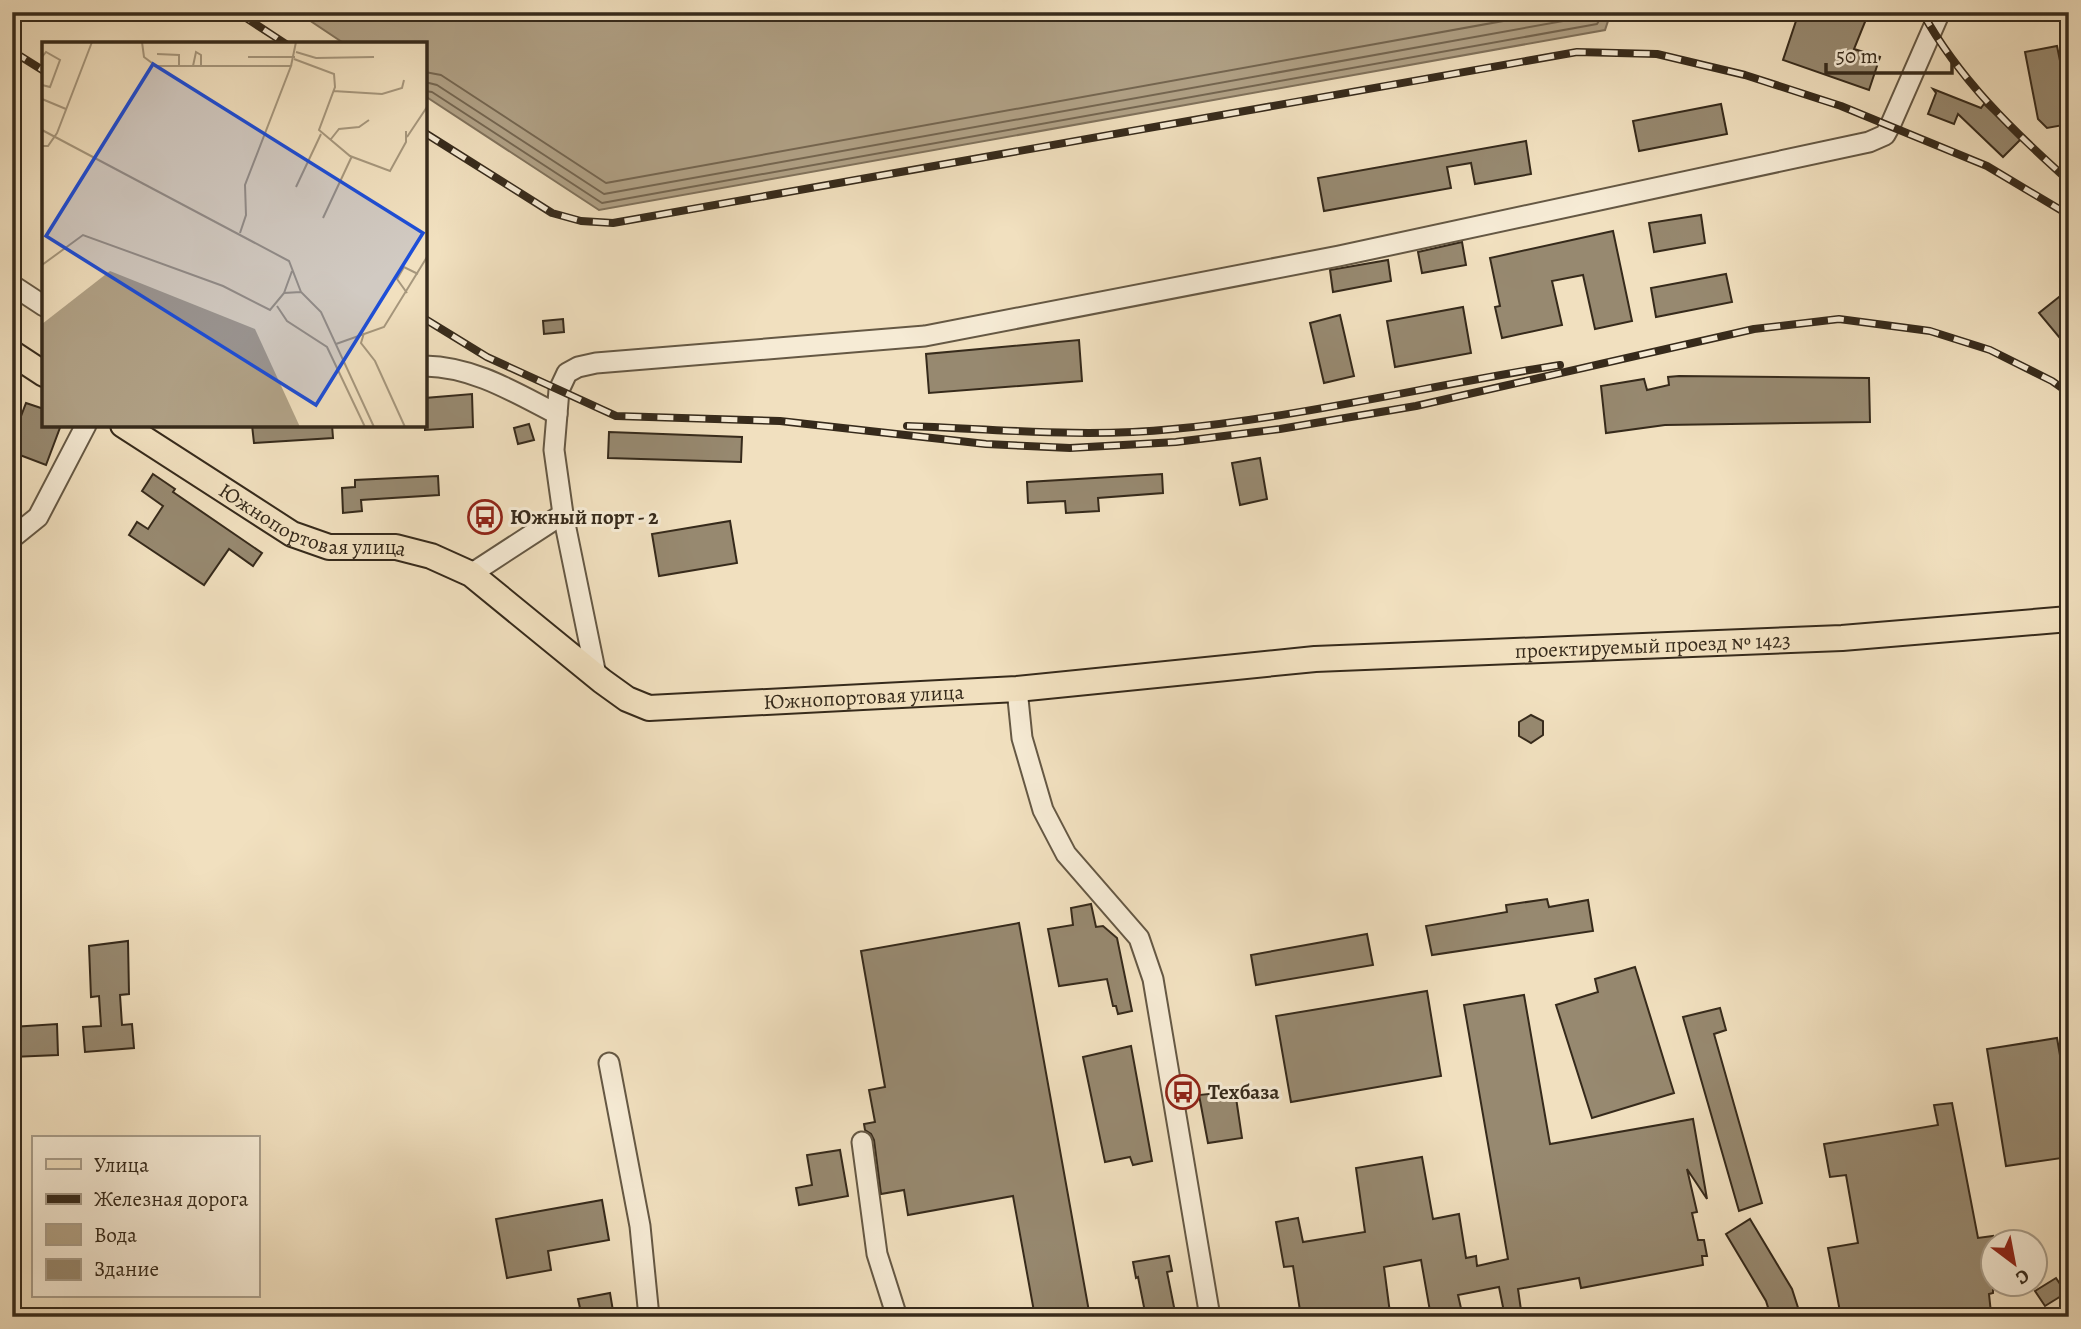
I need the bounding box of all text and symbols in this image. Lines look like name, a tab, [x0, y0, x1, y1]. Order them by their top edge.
scale bar	[1826, 32, 1952, 76]
inset map	[42, 42, 427, 427]
text: 50 m	[1836, 42, 1878, 70]
street label: Южнопортовая улица	[213, 476, 410, 563]
bus stop icon: Южный порт - 2	[466, 498, 504, 536]
place label: Южный порт - 2	[510, 503, 658, 531]
street label: проектируемый проезд № 1423	[1514, 626, 1791, 665]
street label: Южнопортовая улица	[763, 678, 965, 716]
bus stop icon: Техбаза	[1164, 1073, 1202, 1111]
place label: Техбаза	[1208, 1078, 1279, 1106]
legend	[32, 1136, 259, 1298]
text: Улица	[94, 1151, 149, 1179]
text: Железная дорога	[94, 1185, 249, 1213]
text: Вода	[94, 1221, 137, 1249]
north arrow	[1980, 1228, 2050, 1298]
text: Здание	[94, 1255, 159, 1283]
text: С	[2011, 1262, 2034, 1291]

